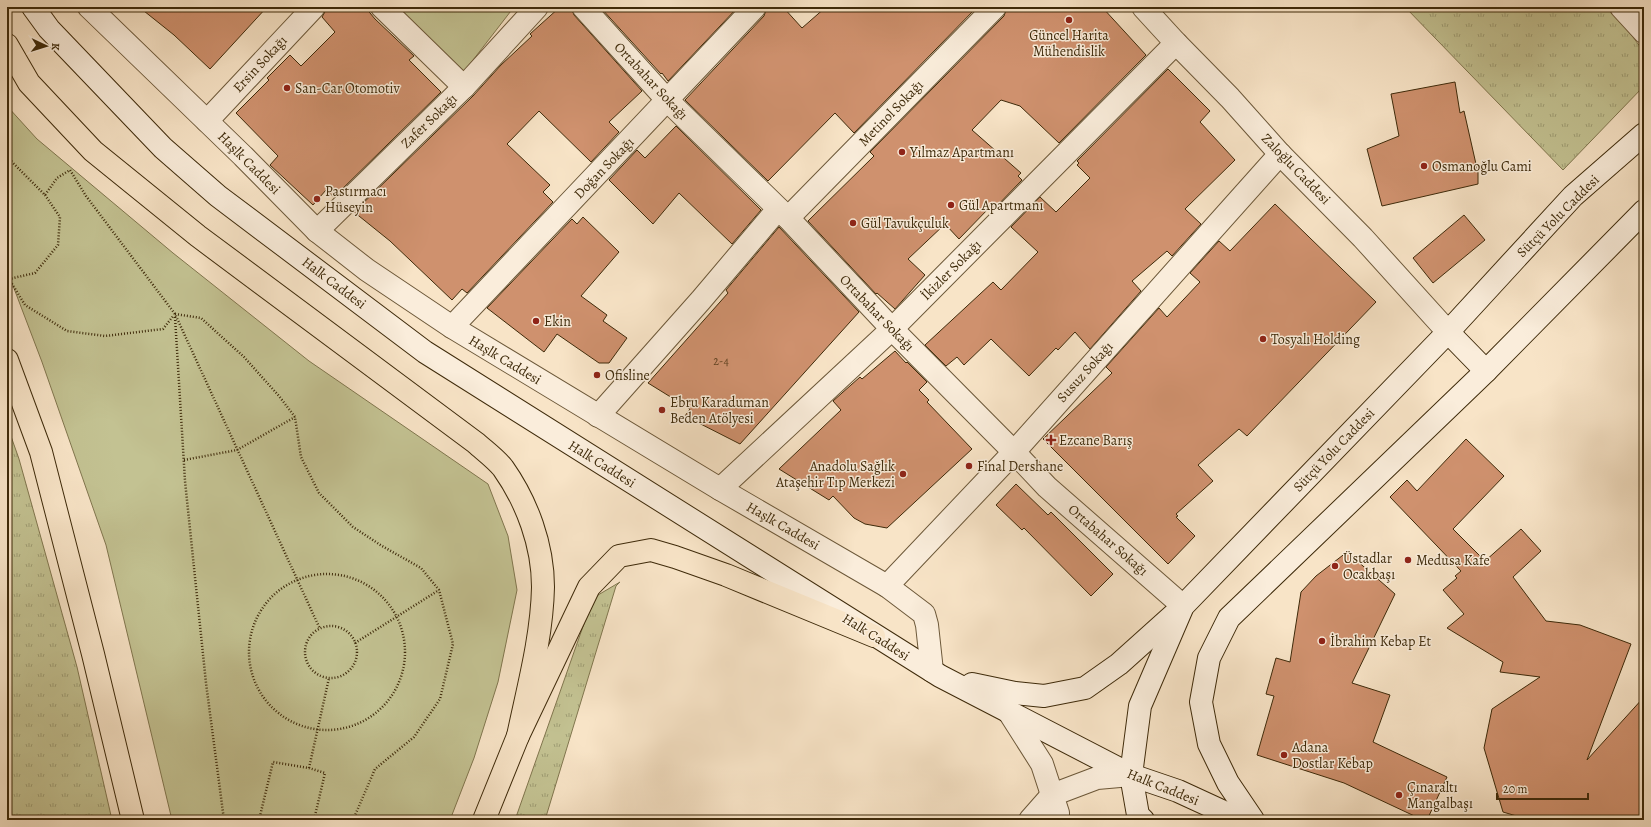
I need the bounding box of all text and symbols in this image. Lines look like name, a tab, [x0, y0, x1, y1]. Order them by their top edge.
marker: Güncel Harita Mühendislik	[1064, 15, 1074, 25]
north arrow	[26, 26, 66, 66]
place label: Güncel Harita Mühendislik	[1029, 26, 1109, 61]
street label: Ersin Sokağı	[229, 31, 291, 97]
street label: Ortabahar Sokağı	[610, 38, 692, 124]
text: K	[48, 43, 63, 52]
street label: Metinol Sokağı	[854, 76, 928, 150]
place label: San-Car Otomotiv	[295, 79, 401, 98]
marker: San-Car Otomotiv	[282, 83, 292, 93]
street label: Zafer Sokağı	[397, 89, 461, 153]
street label: Haşlk Caddesi	[213, 127, 285, 199]
street label: Zaloğlu Caddesi	[1257, 129, 1335, 209]
street label: Doğan Sokağı	[570, 133, 638, 203]
place label: Yılmaz Apartmanı	[909, 143, 1014, 162]
marker: Yılmaz Apartmanı	[897, 147, 907, 157]
place label: Osmanoğlu Cami	[1432, 157, 1532, 176]
marker: Osmanoğlu Cami	[1419, 161, 1429, 171]
street label: Sütçü Yolu Caddesi	[1512, 170, 1604, 262]
place label: Pastırmacı Hüseyin	[325, 182, 387, 217]
marker: Pastırmacı Hüseyin	[312, 194, 322, 204]
place label: Gül Apartmanı	[959, 196, 1043, 215]
marker: Gül Apartmanı	[946, 200, 956, 210]
place label: Gül Tavukçuluk	[861, 214, 949, 233]
marker: Gül Tavukçuluk	[848, 218, 858, 228]
street label: İkizler Sokağı	[917, 235, 986, 304]
street label: Halk Caddesi	[298, 253, 370, 314]
street label: Ortabahar Sokağı	[835, 270, 919, 356]
place label: Ekin	[544, 312, 571, 331]
marker: Ekin	[531, 316, 541, 326]
place label: Tosyalı Holding	[1271, 330, 1360, 349]
street label: Haşlk Caddesi	[465, 331, 545, 389]
marker: Tosyalı Holding	[1258, 334, 1268, 344]
street label: Susuz Sokağı	[1053, 337, 1117, 406]
house number: 2-4	[713, 353, 729, 369]
place label: Ofisline	[605, 366, 650, 385]
marker: Ofisline	[592, 370, 602, 380]
place label: Ebru Karaduman Beden Atölyesi	[670, 393, 769, 428]
street label: Sütçü Yolu Caddesi	[1289, 404, 1379, 496]
marker: Ebru Karaduman Beden Atölyesi	[657, 405, 667, 415]
place label: Ezcane Barış	[1059, 431, 1132, 450]
marker: Ezcane Barış	[1046, 435, 1056, 445]
street label: Halk Caddesi	[565, 436, 639, 492]
place label: Anadolu Sağlık Ataşehir Tıp Merkezi	[775, 457, 895, 492]
place label: Final Dershane	[977, 457, 1063, 476]
marker: Final Dershane	[964, 461, 974, 471]
marker: Anadolu Sağlık Ataşehir Tıp Merkezi	[898, 469, 908, 479]
street label: Haşlk Caddesi	[743, 497, 823, 555]
street label: Ortabahar Sokağı	[1064, 500, 1152, 580]
place label: Üstadlar Ocakbaşı	[1343, 549, 1395, 584]
place label: Medusa Kafe	[1416, 551, 1490, 570]
marker: Medusa Kafe	[1403, 555, 1413, 565]
marker: Üstadlar Ocakbaşı	[1330, 561, 1340, 571]
street label: Halk Caddesi	[839, 609, 913, 665]
place label: İbrahim Kebap Et	[1330, 632, 1431, 651]
marker: İbrahim Kebap Et	[1317, 636, 1327, 646]
place label: Adana Dostlar Kebap	[1291, 738, 1373, 773]
marker: Adana Dostlar Kebap	[1279, 750, 1289, 760]
street label: Halk Caddesi	[1124, 764, 1202, 810]
scale bar	[1497, 775, 1588, 801]
place label: Çınaraltı Mangalbaşı	[1407, 778, 1473, 813]
text: 20 m	[1503, 781, 1527, 797]
marker: Çınaraltı Mangalbaşı	[1394, 790, 1404, 800]

